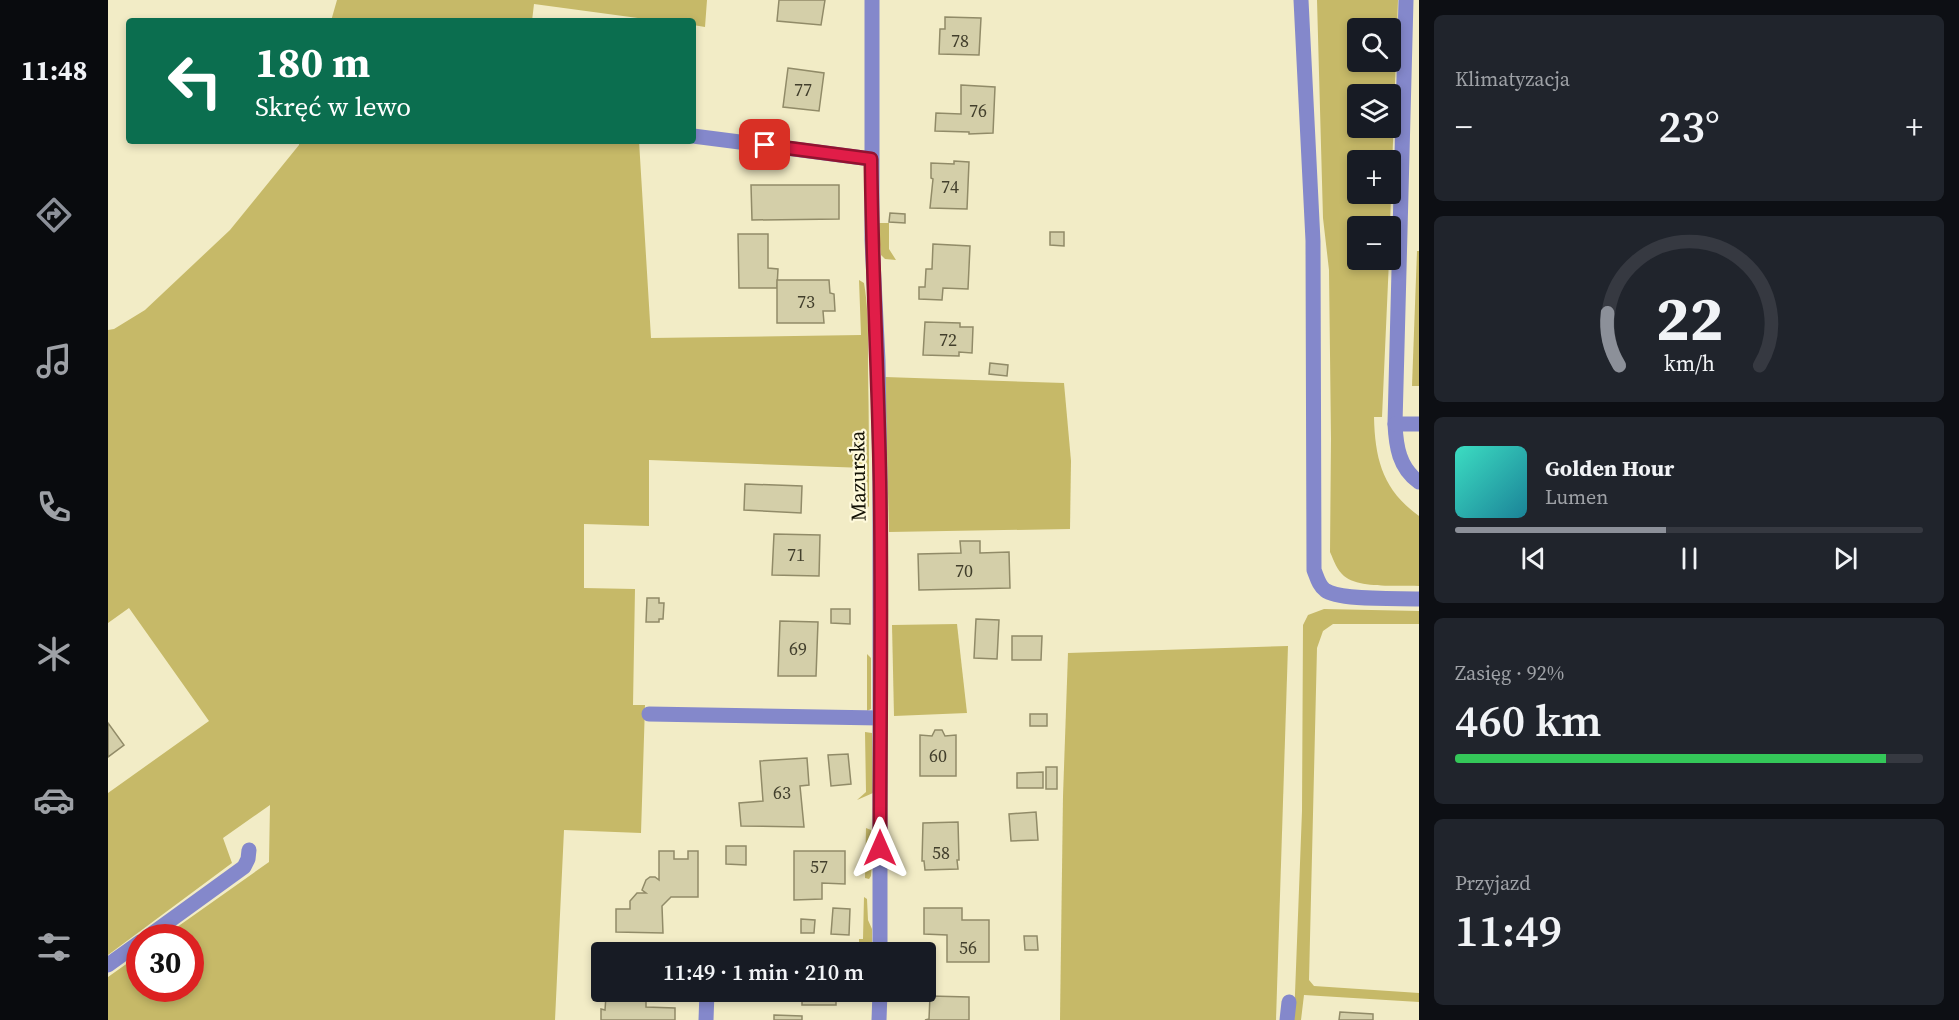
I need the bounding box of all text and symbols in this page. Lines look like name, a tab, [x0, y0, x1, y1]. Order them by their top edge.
map controls	[1347, 18, 1401, 270]
button: search	[1347, 18, 1401, 72]
house number: 78	[951, 28, 969, 53]
text: 180 m	[255, 33, 370, 91]
icon: left	[156, 42, 234, 120]
text: 11:48	[21, 52, 87, 89]
text: Klimatyzacja	[1455, 65, 1570, 93]
house number: 77	[794, 77, 812, 102]
button: layers	[1347, 84, 1401, 138]
text: Skręć w lewo	[255, 88, 411, 125]
text: 23°	[1658, 95, 1720, 157]
house number: 76	[969, 98, 987, 123]
text: −	[1455, 104, 1473, 149]
text: +	[1906, 104, 1923, 149]
pin	[739, 119, 790, 170]
icon: arrive	[748, 128, 781, 161]
button: +	[1347, 150, 1401, 204]
house number: 74	[941, 174, 959, 199]
icon: directions	[33, 194, 75, 236]
button: −	[1347, 216, 1401, 270]
text: 22	[1655, 275, 1723, 361]
house number: 73	[797, 289, 815, 314]
house number: 72	[939, 327, 957, 352]
icon: music	[33, 340, 75, 382]
text: km/h	[1663, 349, 1715, 378]
street label: Mazurska	[842, 430, 873, 522]
text: Golden Hour	[1545, 453, 1674, 483]
text: Lumen	[1545, 483, 1608, 511]
icon: phone	[33, 486, 75, 528]
house number: 71	[787, 542, 805, 567]
icon: previous	[1517, 542, 1550, 575]
icon: pause	[1673, 542, 1706, 575]
icon: next	[1829, 542, 1862, 575]
house number: 70	[955, 558, 973, 583]
icon: climate	[33, 633, 75, 675]
house number: 69	[789, 636, 807, 661]
text: Zasięg · 92%	[1455, 659, 1564, 687]
text: 460 km	[1455, 689, 1602, 751]
house number: 60	[929, 743, 947, 768]
icon: car	[33, 779, 75, 821]
house number: 63	[773, 780, 791, 805]
position arrow	[848, 816, 912, 880]
house number: 58	[932, 840, 950, 865]
house number: 57	[810, 854, 828, 879]
text: Przyjazd	[1455, 869, 1531, 897]
text: 11:49	[1455, 899, 1562, 961]
speed limit sign: 30	[126, 924, 204, 1002]
icon: filters	[33, 926, 75, 968]
house number: 56	[959, 935, 977, 960]
text: 11:49 · 1 min · 210 m	[663, 957, 864, 987]

